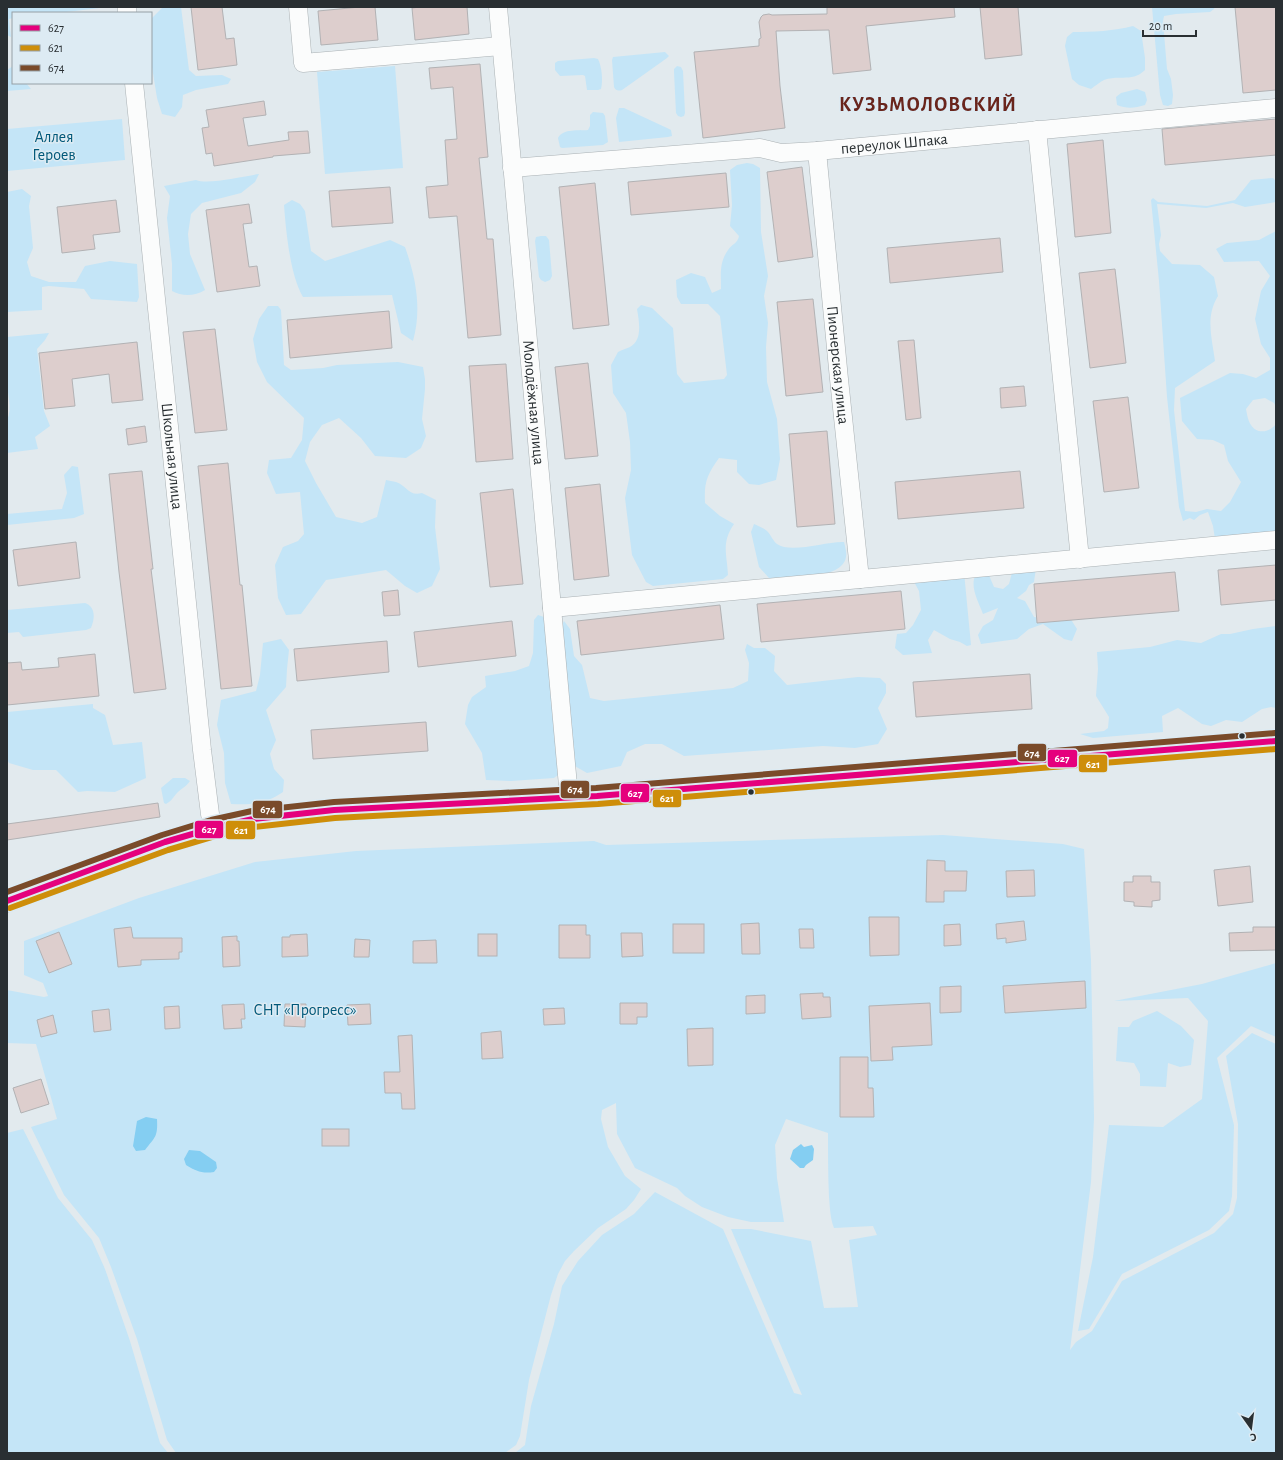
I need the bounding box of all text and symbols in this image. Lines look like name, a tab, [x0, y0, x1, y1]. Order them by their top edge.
legend	[12, 12, 152, 84]
scale bar	[1143, 12, 1196, 38]
text: 20 m	[1149, 20, 1172, 32]
text: 627	[48, 22, 64, 34]
text: 621	[48, 42, 63, 54]
text: 674	[48, 62, 65, 74]
district label: КУЗЬМОЛОВСКИЙ	[839, 93, 1017, 115]
park label: Аллея Героев	[32, 129, 76, 163]
street label: переулок Шпака	[840, 131, 948, 157]
street label: Пионерская улица	[824, 305, 852, 425]
street label: Молодёжная улица	[520, 339, 547, 465]
street label: Школьная улица	[159, 402, 185, 510]
unlabelled marker	[1237, 731, 1247, 741]
line badge: 674	[1017, 743, 1047, 762]
text: 674	[1024, 748, 1040, 759]
line badge: 627	[1047, 749, 1078, 768]
text: 627	[1054, 753, 1070, 764]
line badge: 621	[1078, 754, 1108, 773]
text: 621	[1086, 759, 1100, 770]
line badge: 674	[560, 780, 590, 799]
line badge: 627	[620, 783, 650, 803]
text: 674	[567, 784, 583, 795]
unlabelled marker	[746, 787, 756, 797]
text: 627	[627, 788, 643, 799]
line badge: 621	[652, 789, 682, 808]
text: 621	[660, 793, 674, 804]
line badge: 674	[252, 800, 283, 819]
text: 674	[260, 804, 276, 815]
line badge: 627	[194, 820, 224, 839]
line badge: 621	[225, 820, 256, 840]
text: 627	[201, 824, 217, 835]
text: 621	[234, 825, 248, 836]
park label: СНТ «Прогресс»	[253, 1002, 357, 1018]
north arrow	[1231, 1408, 1271, 1448]
text: С	[1249, 1431, 1258, 1443]

